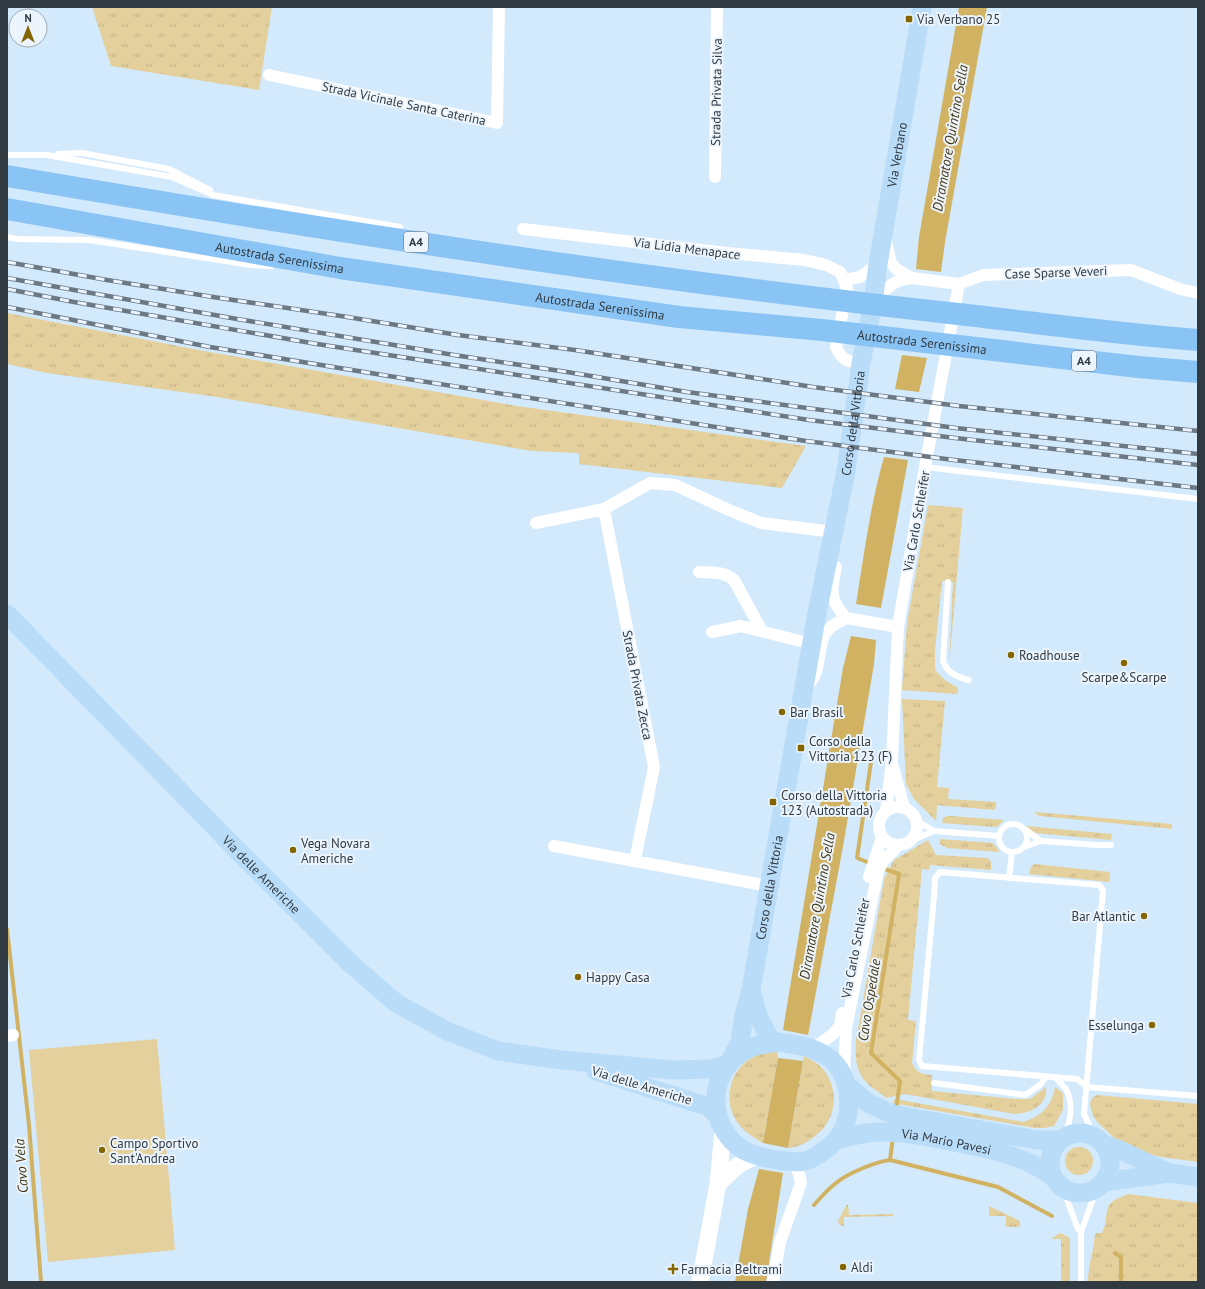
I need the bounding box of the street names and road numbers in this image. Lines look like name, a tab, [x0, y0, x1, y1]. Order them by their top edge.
street label: Strada Privata Silva	[707, 38, 726, 146]
street label: Strada Vicinale Santa Caterina	[320, 78, 487, 129]
street label: Via Verbano	[883, 121, 911, 190]
road number: A4	[404, 232, 428, 252]
street label: Via Lidia Menapace	[632, 233, 741, 263]
street label: Autostrada Serenissima	[214, 238, 345, 277]
street label: Case Sparse Veveri	[1004, 262, 1108, 283]
street label: Autostrada Serenissima	[534, 288, 666, 324]
street label: Autostrada Serenissima	[856, 326, 988, 358]
road number: A4	[1072, 351, 1096, 371]
street label: Corso della Vittoria	[837, 370, 869, 477]
street label: Via Carlo Schleifer	[899, 469, 934, 574]
street label: Strada Privata Zecca	[619, 629, 656, 741]
street label: Via delle Americhe	[218, 831, 304, 917]
street label: Corso della Vittoria	[752, 834, 787, 941]
street label: Via Carlo Schleifer	[837, 896, 874, 1001]
street label: Via delle Americhe	[589, 1062, 694, 1109]
street label: Via Mario Pavesi	[900, 1125, 993, 1159]

